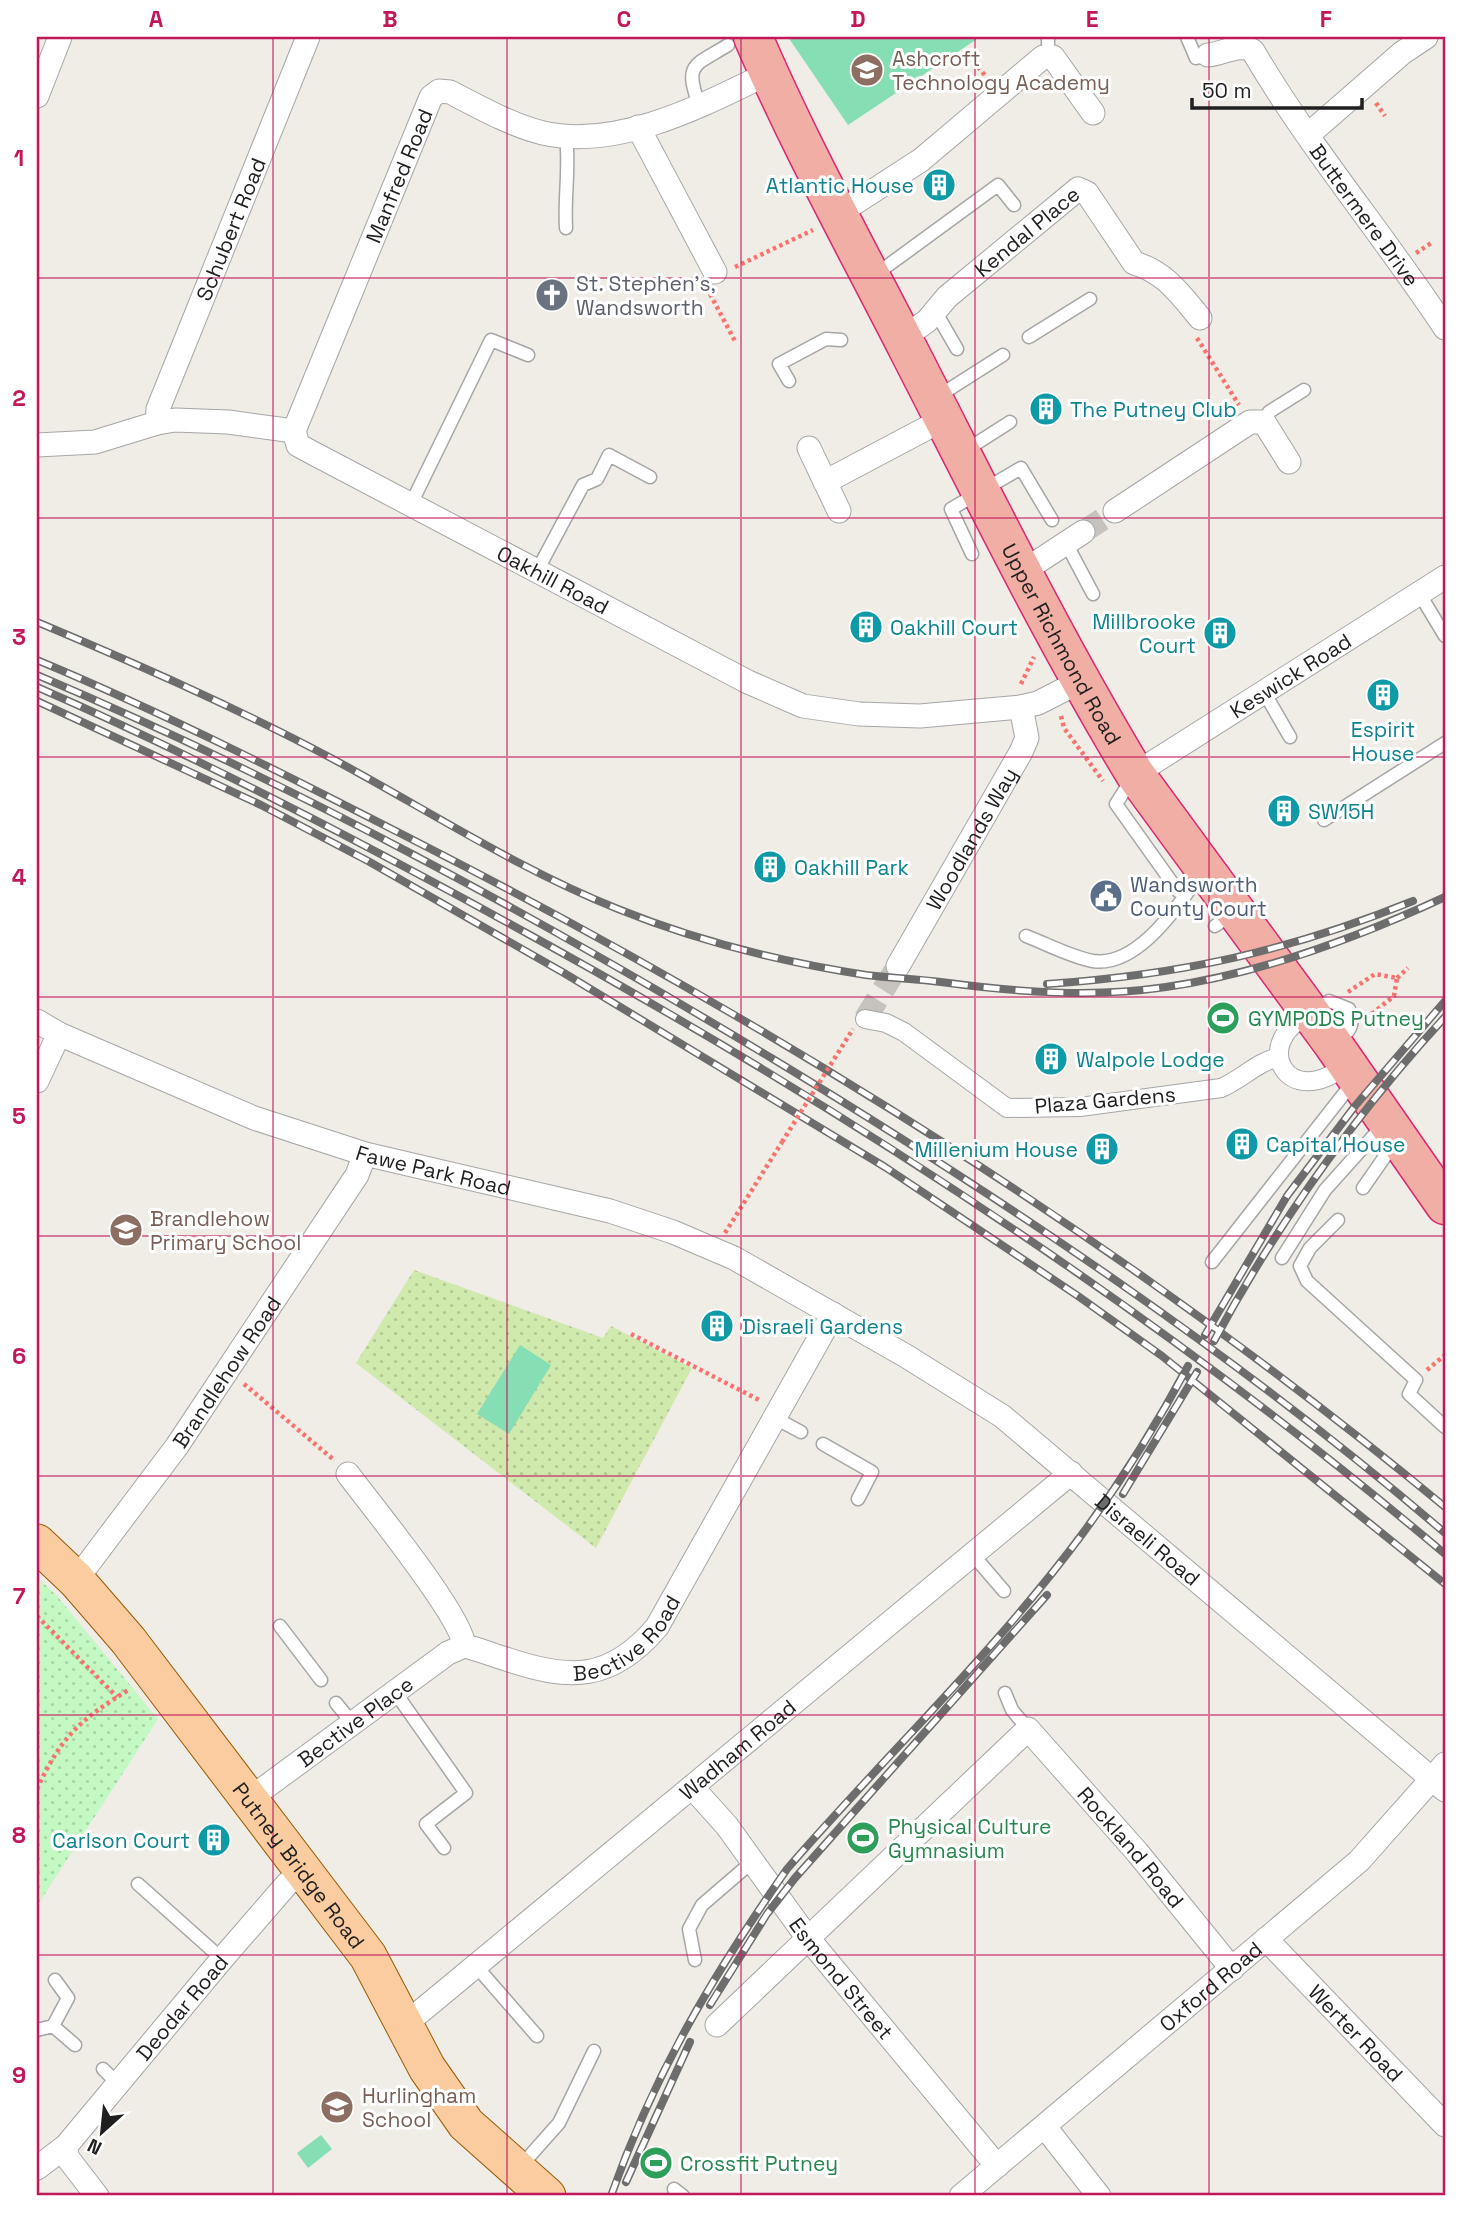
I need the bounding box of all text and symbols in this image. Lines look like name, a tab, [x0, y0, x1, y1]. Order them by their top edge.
text: A	[149, 4, 164, 34]
text: B	[382, 4, 398, 34]
text: C	[617, 4, 631, 34]
text: D	[850, 4, 866, 34]
text: E	[1086, 4, 1098, 34]
text: F	[1320, 4, 1332, 34]
place label: Ashcroft Technology Academy	[892, 45, 1110, 96]
school or university icon: Ashcroft Technology Academy	[848, 51, 886, 89]
scale bar	[1192, 66, 1361, 110]
text: 50 m	[1202, 77, 1252, 104]
street label: Manfred Road	[359, 105, 438, 247]
street label: Buttermere Drive	[1304, 138, 1426, 291]
text: 1	[14, 143, 24, 173]
street label: Schubert Road	[190, 154, 271, 304]
building icon: Atlantic House	[920, 166, 958, 204]
place label: Atlantic House	[766, 172, 914, 199]
street label: Kendal Place	[969, 180, 1085, 283]
place label: St. Stephen's, Wandsworth	[576, 270, 716, 321]
church icon: St. Stephen's, Wandsworth	[533, 276, 571, 314]
text: 2	[12, 383, 26, 413]
building icon: The Putney Club	[1027, 390, 1065, 428]
place label: The Putney Club	[1070, 396, 1237, 423]
street label: Oakhill Road	[493, 539, 614, 620]
street label: Upper Richmond Road	[996, 539, 1128, 749]
building icon: Oakhill Court	[847, 608, 885, 646]
place label: Millbrooke Court	[1092, 608, 1196, 659]
place label: Oakhill Court	[890, 614, 1018, 641]
building icon: Millbrooke Court	[1201, 614, 1239, 652]
text: 3	[12, 622, 26, 652]
street label: Keswick Road	[1225, 627, 1356, 724]
building icon: Espirit House	[1364, 676, 1402, 714]
place label: Espirit House	[1351, 716, 1415, 767]
street label: Woodlands Way	[920, 762, 1023, 915]
building icon: SW15H	[1265, 792, 1303, 830]
place label: SW15H	[1308, 798, 1374, 825]
building icon: Oakhill Park	[751, 848, 789, 886]
place label: Oakhill Park	[794, 854, 909, 881]
text: 4	[12, 862, 27, 892]
place label: Wandsworth County Court	[1130, 871, 1267, 922]
public building icon: Wandsworth County Court	[1087, 877, 1125, 915]
sports icon: GYMPODS Putney	[1204, 999, 1242, 1037]
place label: GYMPODS Putney	[1248, 1005, 1424, 1032]
building icon: Walpole Lodge	[1032, 1040, 1070, 1078]
place label: Walpole Lodge	[1076, 1046, 1225, 1073]
street label: Plaza Gardens	[1033, 1080, 1177, 1120]
text: 5	[12, 1101, 26, 1131]
building icon: Capital House	[1223, 1125, 1261, 1163]
building icon: Millenium House	[1083, 1130, 1121, 1168]
place label: Capital House	[1266, 1131, 1406, 1158]
place label: Millenium House	[915, 1136, 1078, 1163]
street label: Fawe Park Road	[353, 1138, 514, 1201]
place label: Brandlehow Primary School	[150, 1205, 301, 1256]
school or university icon: Brandlehow Primary School	[107, 1211, 145, 1249]
street label: Brandlehow Road	[166, 1291, 287, 1453]
building icon: Disraeli Gardens	[698, 1307, 736, 1345]
place label: Disraeli Gardens	[742, 1313, 903, 1340]
text: 6	[12, 1341, 26, 1371]
street label: Disraeli Road	[1090, 1487, 1206, 1591]
text: 7	[13, 1581, 26, 1611]
street label: Bective Road	[572, 1590, 686, 1686]
street label: Bective Place	[292, 1670, 418, 1773]
street label: Wadham Road	[673, 1693, 801, 1805]
street label: Putney Bridge Road	[227, 1777, 371, 1954]
street label: Rockland Road	[1072, 1781, 1190, 1913]
place label: Physical Culture Gymnasium	[888, 1813, 1052, 1864]
sports icon: Physical Culture Gymnasium	[844, 1819, 882, 1857]
text: 8	[12, 1820, 26, 1850]
building icon: Carlson Court	[195, 1821, 233, 1859]
place label: Carlson Court	[52, 1827, 190, 1854]
street label: Esmond Street	[784, 1912, 900, 2045]
street label: Oxford Road	[1153, 1935, 1267, 2037]
street label: Deodar Road	[130, 1949, 234, 2066]
street label: Werter Road	[1303, 1978, 1409, 2087]
text: 9	[12, 2060, 26, 2090]
place label: Hurlingham School	[362, 2082, 476, 2133]
school or university icon: Hurlingham School	[318, 2088, 356, 2126]
north arrow	[66, 2096, 136, 2166]
text: N	[83, 2133, 106, 2161]
sports icon: Crossfit Putney	[637, 2144, 675, 2182]
place label: Crossfit Putney	[680, 2150, 838, 2177]

